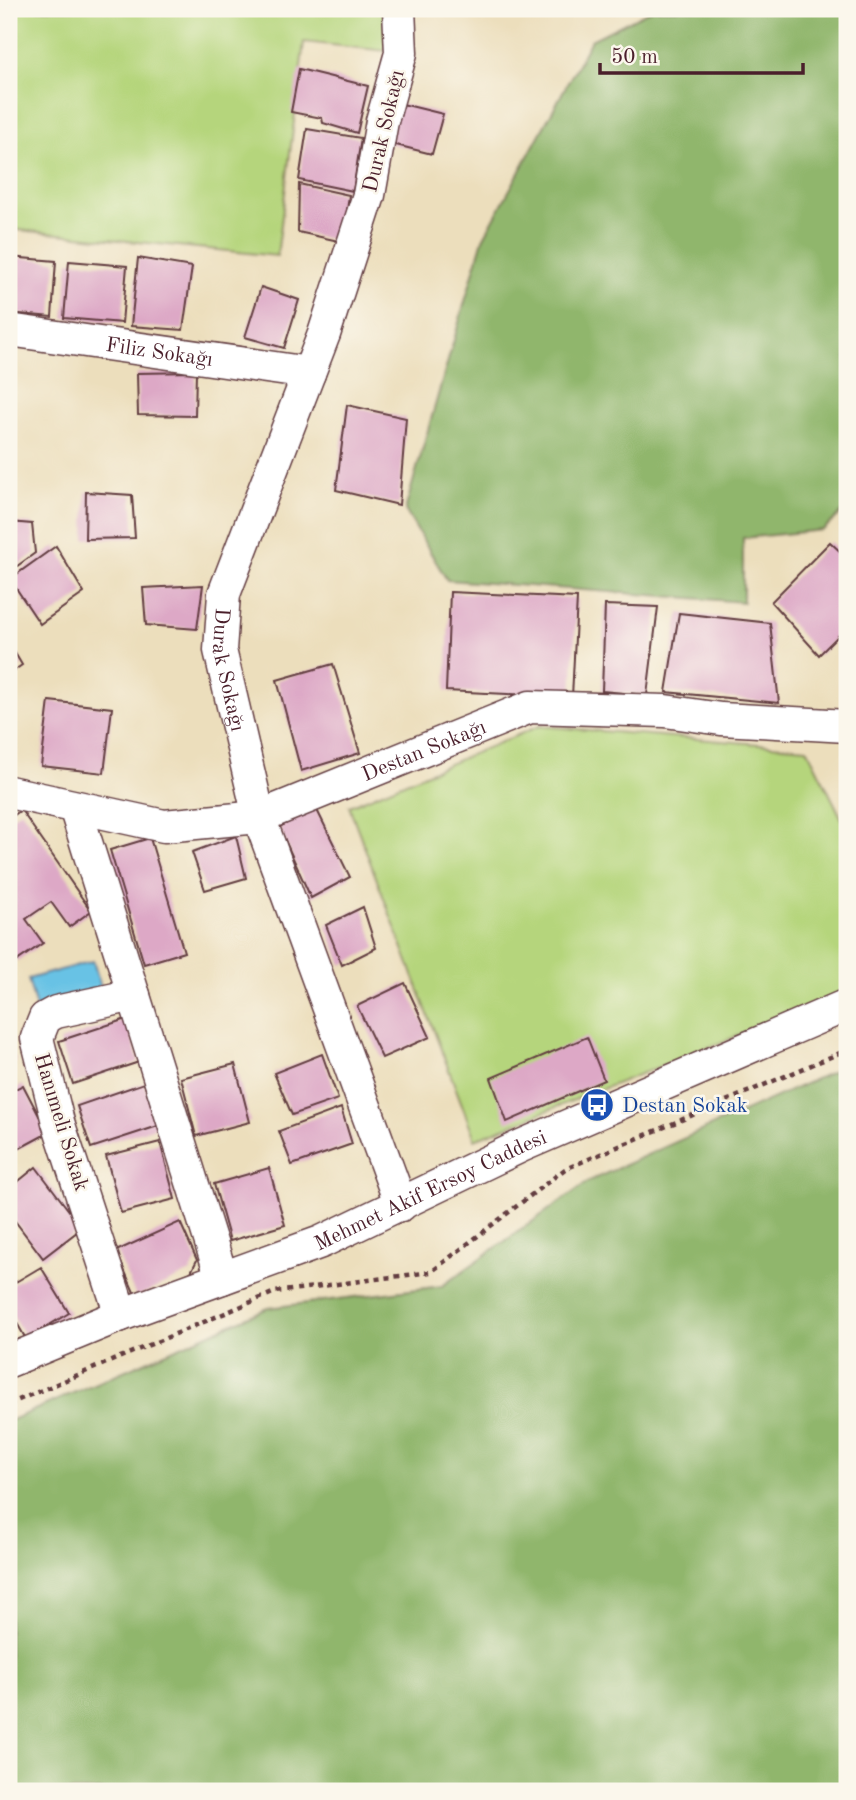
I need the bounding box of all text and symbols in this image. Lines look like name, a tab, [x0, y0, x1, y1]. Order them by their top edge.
scale bar	[600, 32, 804, 76]
text: 50 m	[611, 47, 658, 68]
street label: Durak Sokağı	[360, 68, 409, 195]
street label: Filiz Sokağı	[104, 335, 214, 371]
street label: Durak Sokağı	[208, 607, 248, 734]
street label: Destan Sokağı	[359, 717, 489, 786]
street label: Hanımeli Sokak	[30, 1051, 92, 1194]
bus stop icon: Destan Sokak	[578, 1086, 616, 1124]
place label: Destan Sokak	[622, 1096, 748, 1117]
street label: Mehmet Akif Ersoy Caddesi	[312, 1127, 550, 1255]

